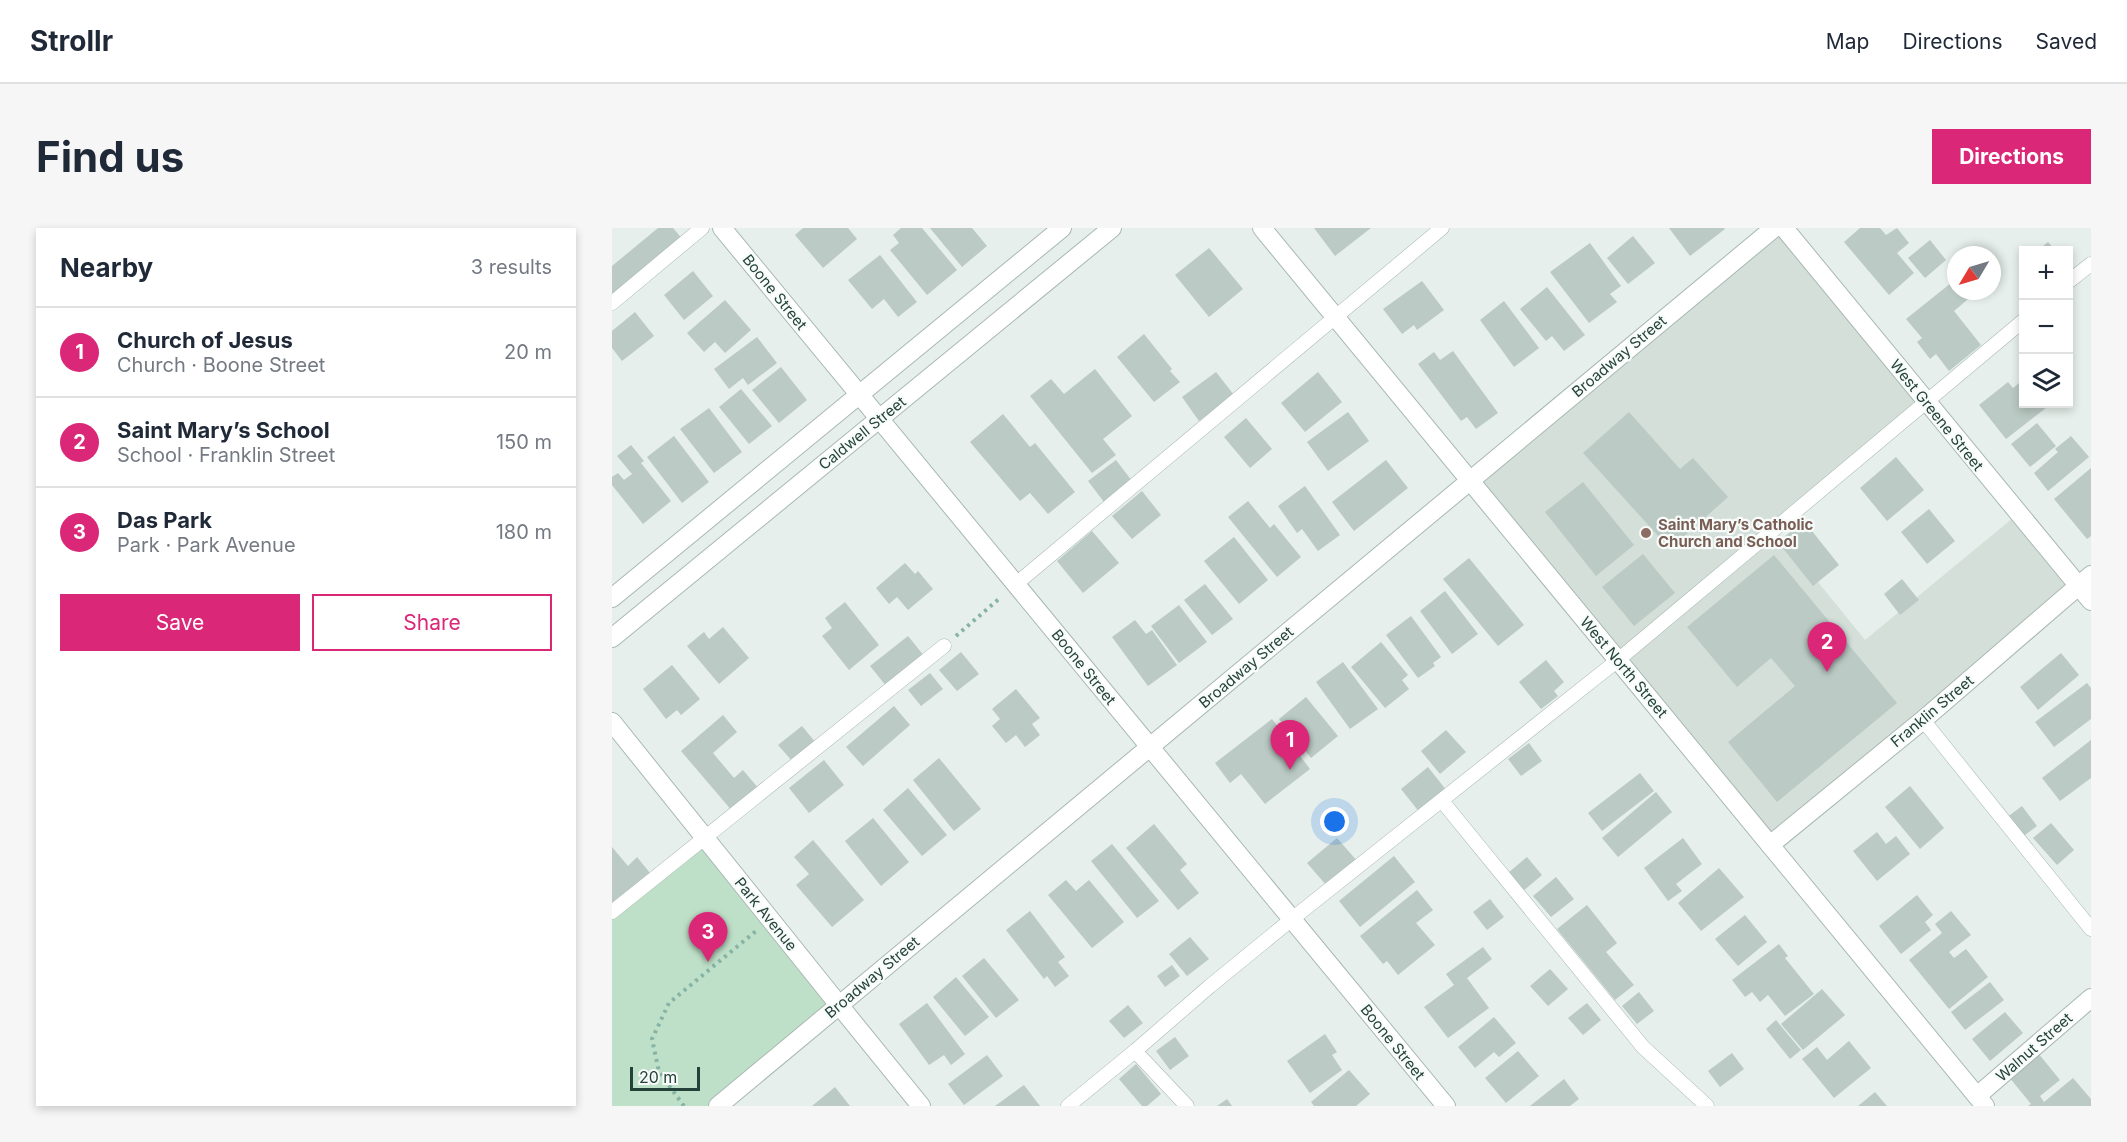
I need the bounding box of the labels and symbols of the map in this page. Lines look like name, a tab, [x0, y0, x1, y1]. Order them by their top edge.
north arrow	[1947, 246, 2001, 300]
street label: Boone Street	[739, 250, 811, 334]
street label: Broadway Street	[1568, 311, 1670, 401]
street label: West Greene Street	[1886, 355, 1988, 475]
street label: Caldwell Street	[815, 392, 910, 474]
place label: Saint Mary’s Catholic Church and School	[1658, 515, 1814, 551]
marker: Saint Mary’s Catholic Church and School	[1639, 526, 1653, 540]
street label: West North Street	[1576, 613, 1672, 722]
street label: Broadway Street	[1195, 622, 1297, 712]
pin: 2	[1808, 622, 1846, 672]
street label: Boone Street	[1048, 625, 1120, 709]
street label: Franklin Street	[1887, 671, 1977, 751]
pin: 1	[1270, 720, 1310, 770]
your location	[1320, 807, 1349, 836]
street label: Park Avenue	[731, 873, 801, 955]
pin: 3	[688, 912, 728, 962]
street label: Broadway Street	[821, 932, 923, 1022]
street label: Boone Street	[1357, 1000, 1429, 1084]
street label: Walnut Street	[1992, 1009, 2076, 1085]
scale bar	[630, 1064, 700, 1092]

